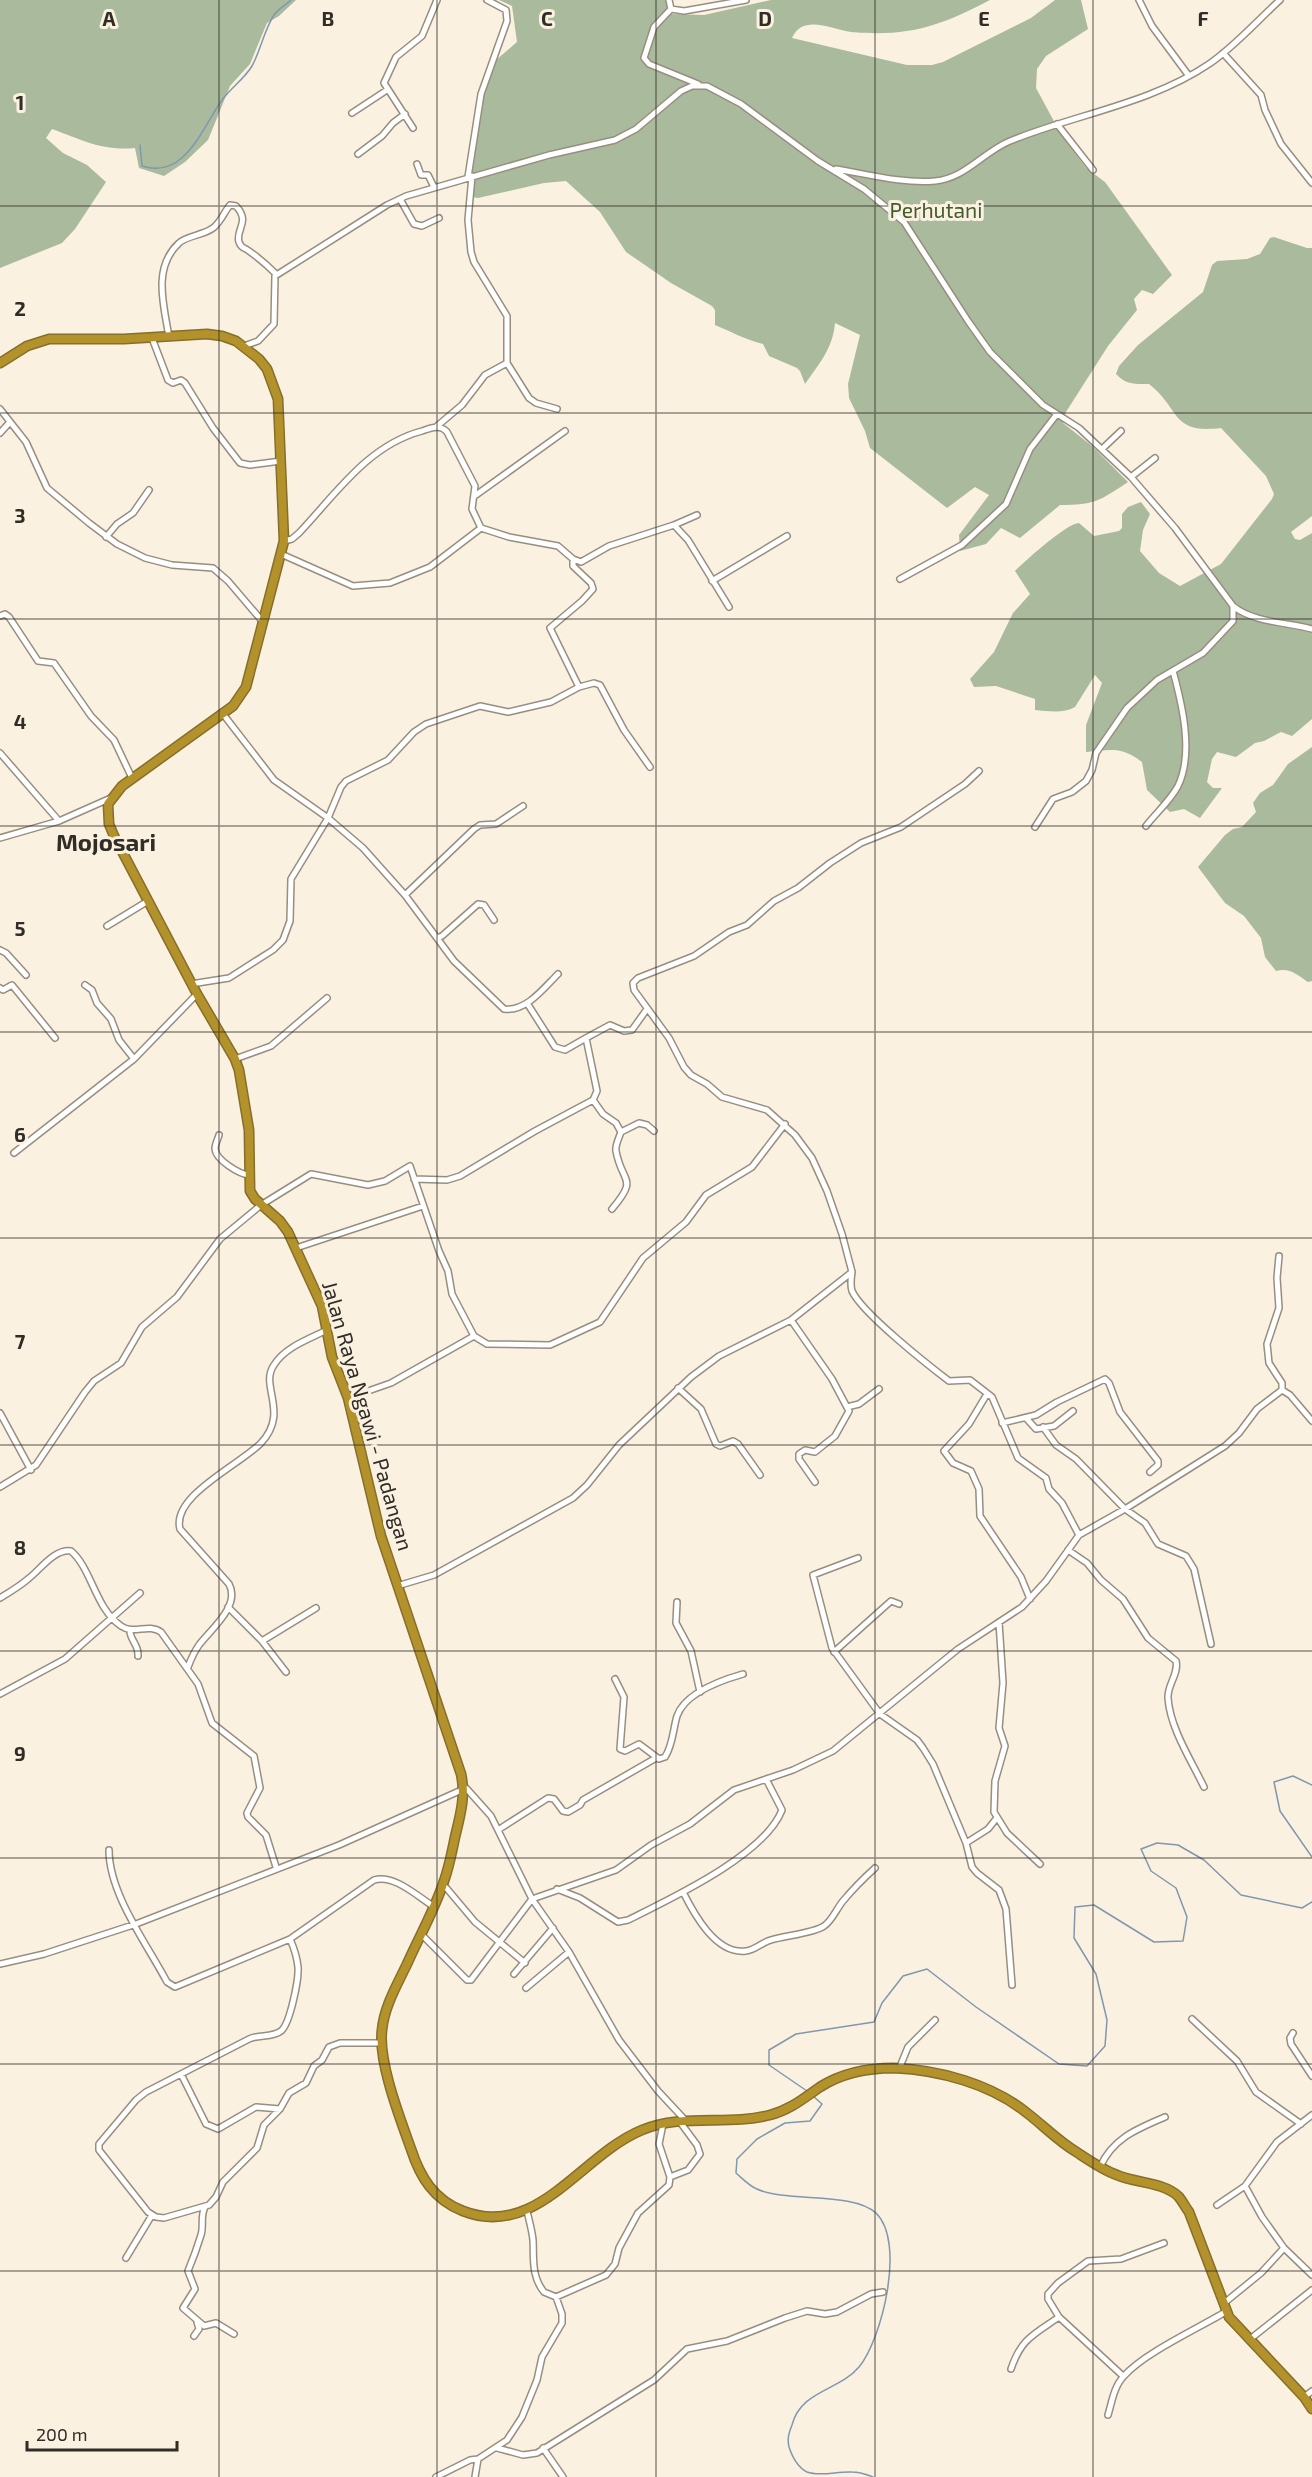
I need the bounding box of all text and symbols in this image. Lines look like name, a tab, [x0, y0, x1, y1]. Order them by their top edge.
text: A	[102, 6, 116, 30]
text: B	[322, 6, 334, 30]
text: C	[541, 6, 553, 30]
text: D	[758, 6, 772, 30]
text: E	[978, 6, 990, 30]
text: F	[1197, 6, 1209, 30]
text: 1	[16, 90, 24, 114]
park label: Perhutani	[889, 197, 983, 222]
text: 2	[14, 296, 26, 320]
text: 3	[14, 503, 26, 527]
text: 4	[14, 709, 27, 733]
district label: Mojosari	[56, 827, 156, 856]
text: 5	[14, 916, 26, 940]
text: 6	[14, 1122, 26, 1146]
street label: Jalan Raya Ngawi - Padangan	[318, 1278, 419, 1553]
text: 7	[15, 1329, 26, 1353]
text: 8	[14, 1535, 26, 1559]
text: 9	[14, 1741, 26, 1765]
scale bar	[27, 2414, 177, 2452]
text: 200 m	[36, 2423, 88, 2445]

